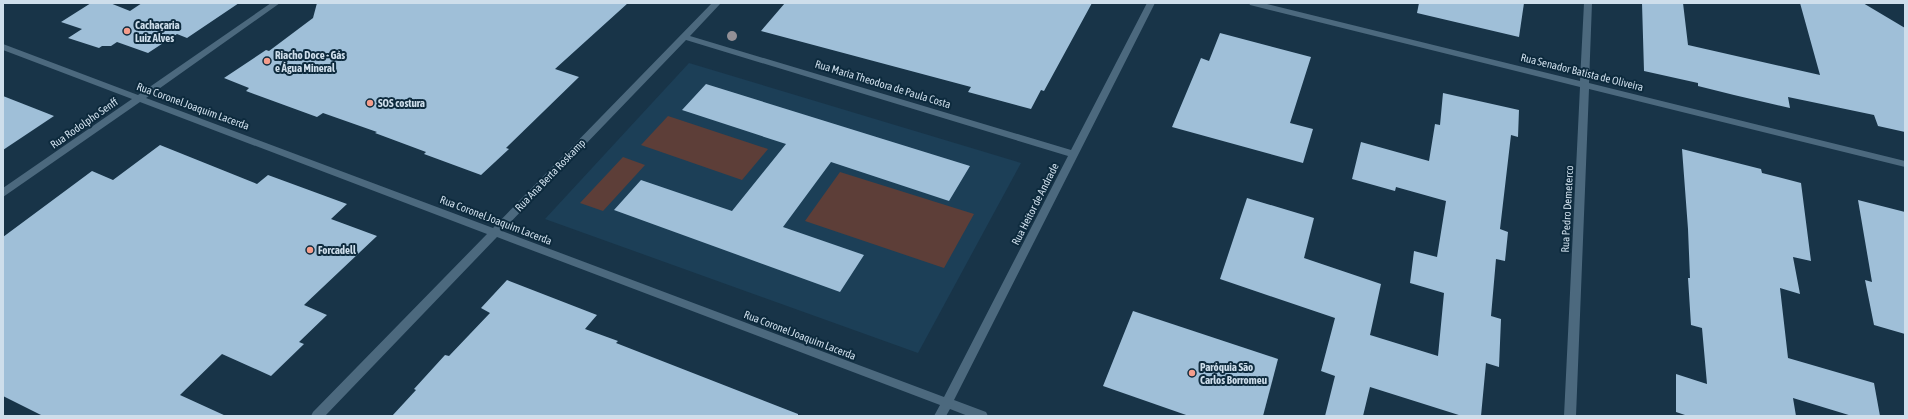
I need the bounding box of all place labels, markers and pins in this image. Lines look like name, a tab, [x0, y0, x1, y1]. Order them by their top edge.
place label: Cachaçaria Luiz Alves	[135, 19, 180, 44]
marker: Cachaçaria Luiz Alves	[122, 26, 132, 36]
place label: Riacho Doce - Gás e Água Mineral	[275, 49, 345, 74]
marker: Riacho Doce - Gás e Água Mineral	[262, 56, 272, 66]
place label: SOS costura	[378, 97, 425, 109]
marker: SOS costura	[365, 98, 375, 108]
place label: Forcadell	[318, 244, 357, 256]
marker: Forcadell	[305, 245, 315, 255]
place label: Paróquia São Carlos Borromeu	[1200, 361, 1267, 386]
marker: Paróquia São Carlos Borromeu	[1187, 368, 1197, 378]

